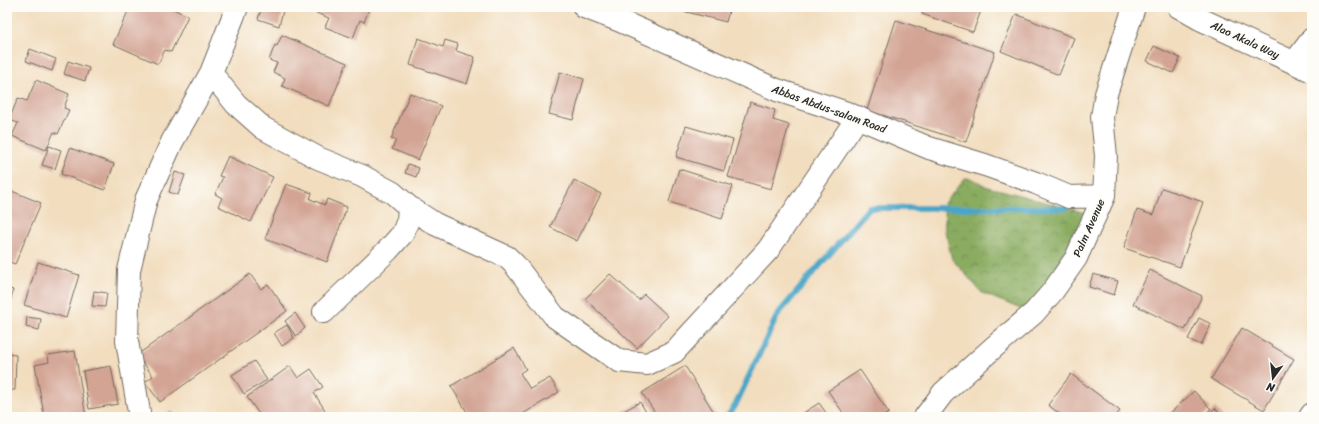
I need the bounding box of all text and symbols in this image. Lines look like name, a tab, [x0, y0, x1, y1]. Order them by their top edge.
street label: Alao Akala Way	[1207, 15, 1283, 64]
street label: Abbas Abdus-salam Road	[768, 79, 890, 139]
street label: Palm Avenue	[1068, 195, 1110, 260]
north arrow	[1253, 358, 1293, 398]
text: N	[1264, 377, 1278, 398]

